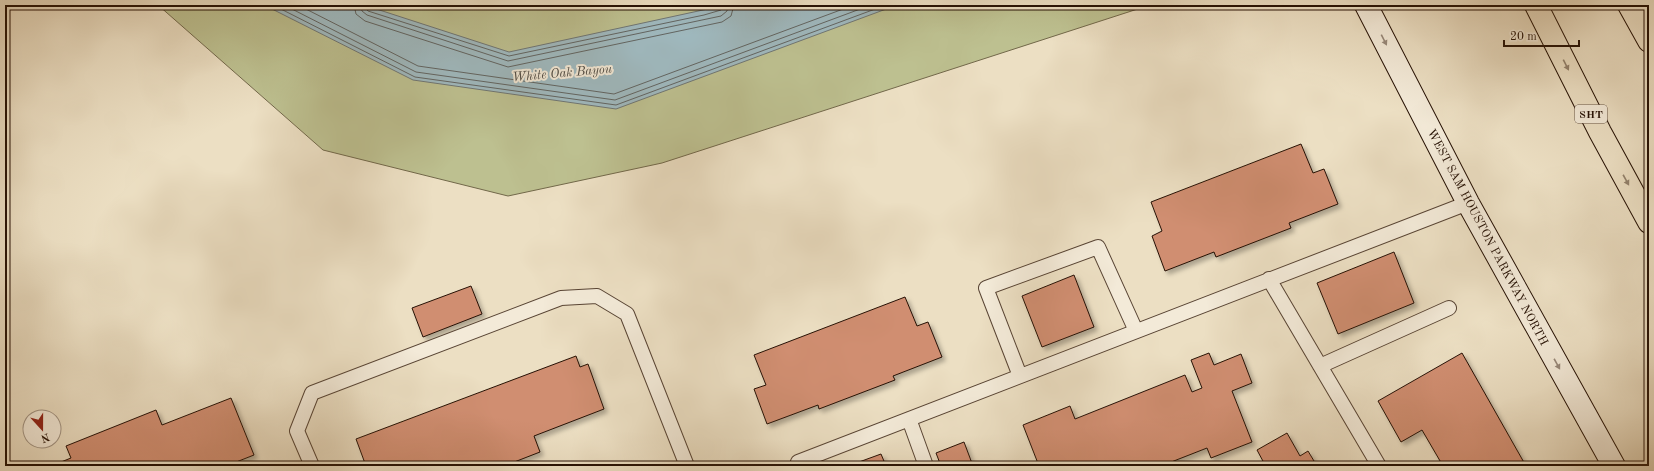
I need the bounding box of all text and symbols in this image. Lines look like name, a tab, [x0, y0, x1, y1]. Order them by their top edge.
scale bar	[1504, 22, 1579, 48]
text: 20 m	[1510, 31, 1537, 43]
one-way arrow	[1381, 34, 1387, 45]
one-way arrow	[1563, 59, 1569, 71]
water label: White Oak Bayou	[512, 63, 613, 84]
road number: SHT	[1575, 105, 1607, 123]
street label: WEST SAM HOUSTON PARKWAY NORTH	[1425, 127, 1550, 348]
one-way arrow	[1622, 174, 1629, 186]
one-way arrow	[1554, 358, 1561, 370]
north arrow	[22, 409, 62, 449]
text: N	[39, 430, 51, 444]

